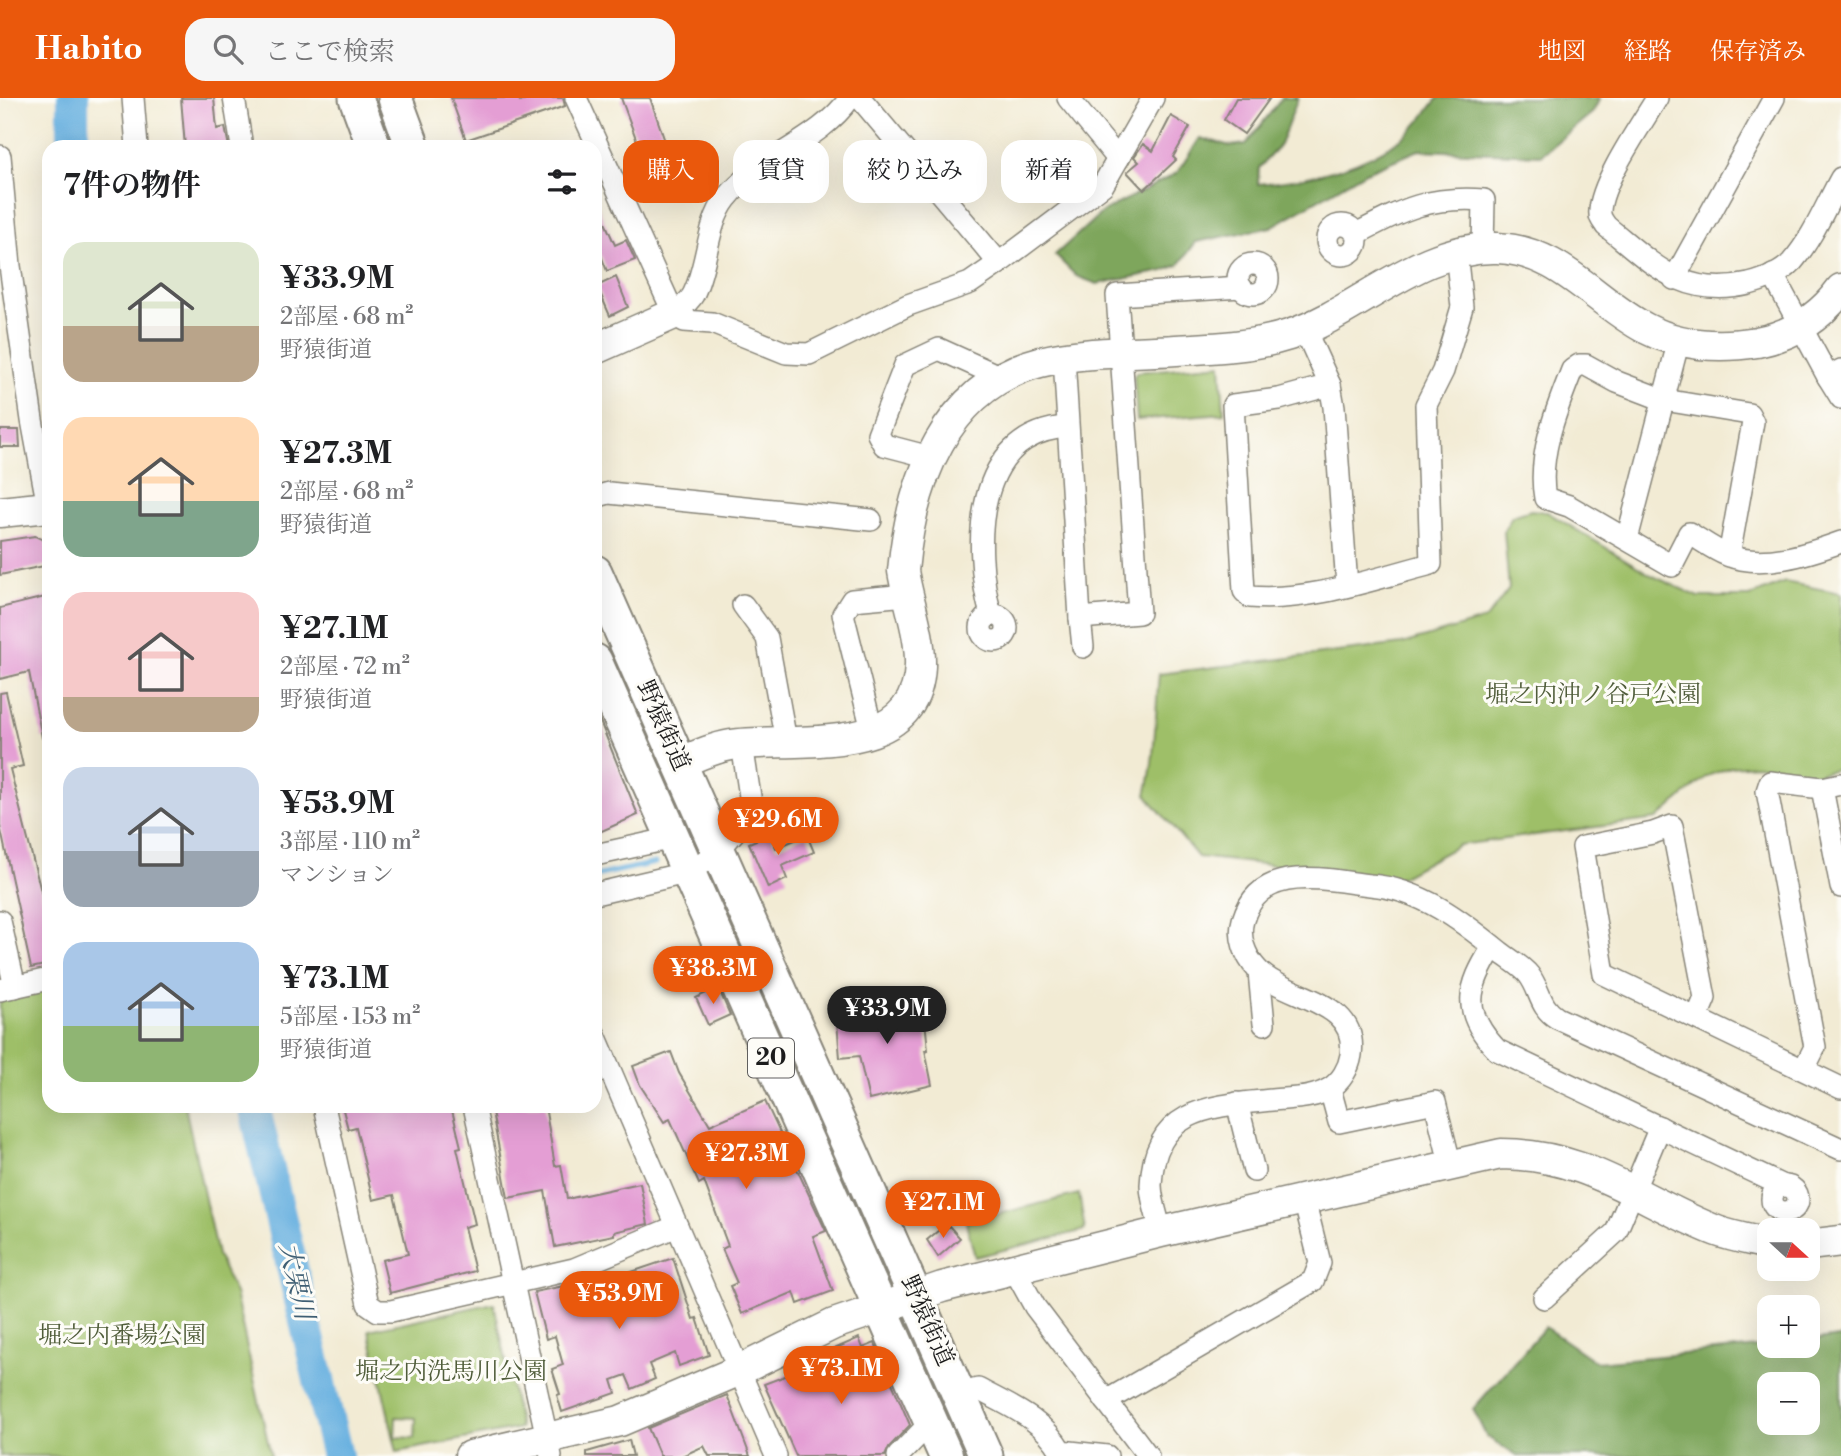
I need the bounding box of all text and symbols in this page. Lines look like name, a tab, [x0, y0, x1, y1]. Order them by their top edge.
search box	[185, 18, 675, 81]
text: Habito	[35, 29, 143, 70]
icon: search	[209, 30, 247, 68]
text: ここで検索	[265, 36, 395, 68]
text: 地図	[1538, 37, 1586, 67]
text: 経路	[1624, 37, 1672, 67]
text: 保存済み	[1710, 37, 1806, 67]
chip: 購入	[623, 140, 719, 203]
chip: 賃貸	[733, 140, 829, 203]
chip: 絞り込み	[843, 140, 987, 203]
chip: 新着	[1001, 140, 1097, 203]
icon: filters	[543, 163, 581, 201]
text: 7件の物件	[63, 167, 201, 205]
text: ¥33.9M	[280, 260, 394, 298]
icon: home	[119, 270, 203, 354]
text: 2部屋 · 68 m²	[280, 303, 413, 331]
text: 野猿街道	[280, 336, 372, 364]
text: ¥27.3M	[280, 435, 392, 473]
icon: home	[119, 445, 203, 529]
text: 2部屋 · 68 m²	[280, 478, 413, 506]
text: 野猿街道	[280, 511, 372, 539]
text: ¥27.1M	[280, 610, 388, 648]
icon: home	[119, 620, 203, 704]
text: 2部屋 · 72 m²	[280, 653, 410, 681]
street label: 野猿街道	[630, 676, 696, 776]
park label: 堀之内沖ノ谷戸公園	[1485, 680, 1701, 710]
text: 野猿街道	[280, 686, 372, 714]
text: ¥53.9M	[280, 785, 395, 823]
icon: home	[119, 795, 203, 879]
pin: ¥29.6M	[721, 798, 835, 857]
text: ¥29.6M	[734, 806, 822, 834]
text: 3部屋 · 110 m²	[280, 828, 420, 856]
text: マンション	[280, 861, 394, 889]
pin: ¥38.3M	[656, 946, 770, 1006]
text: ¥38.3M	[669, 955, 757, 983]
text: ¥73.1M	[280, 960, 389, 998]
icon: home	[119, 970, 203, 1054]
pin: ¥33.9M	[830, 986, 944, 1046]
text: ¥33.9M	[843, 995, 931, 1023]
text: 5部屋 · 153 m²	[280, 1003, 420, 1031]
text: 野猿街道	[280, 1036, 372, 1064]
road number: 20	[748, 1038, 794, 1077]
pin: ¥27.3M	[689, 1132, 803, 1191]
text: ¥27.3M	[703, 1140, 789, 1168]
pin: ¥27.1M	[886, 1180, 1000, 1240]
text: ¥27.1M	[901, 1189, 985, 1217]
north arrow	[1757, 1218, 1820, 1281]
map controls	[1757, 1218, 1820, 1435]
water label: 大栗川	[272, 1239, 321, 1326]
street label: 野猿街道	[894, 1271, 960, 1371]
pin: ¥53.9M	[562, 1272, 676, 1331]
text: ¥53.9M	[575, 1280, 663, 1308]
button: +	[1757, 1295, 1820, 1358]
park label: 堀之内番場公園	[38, 1321, 206, 1351]
pin: ¥73.1M	[784, 1346, 898, 1406]
text: ¥73.1M	[799, 1355, 883, 1383]
park label: 堀之内洗馬川公園	[355, 1357, 547, 1387]
button: −	[1757, 1372, 1820, 1435]

